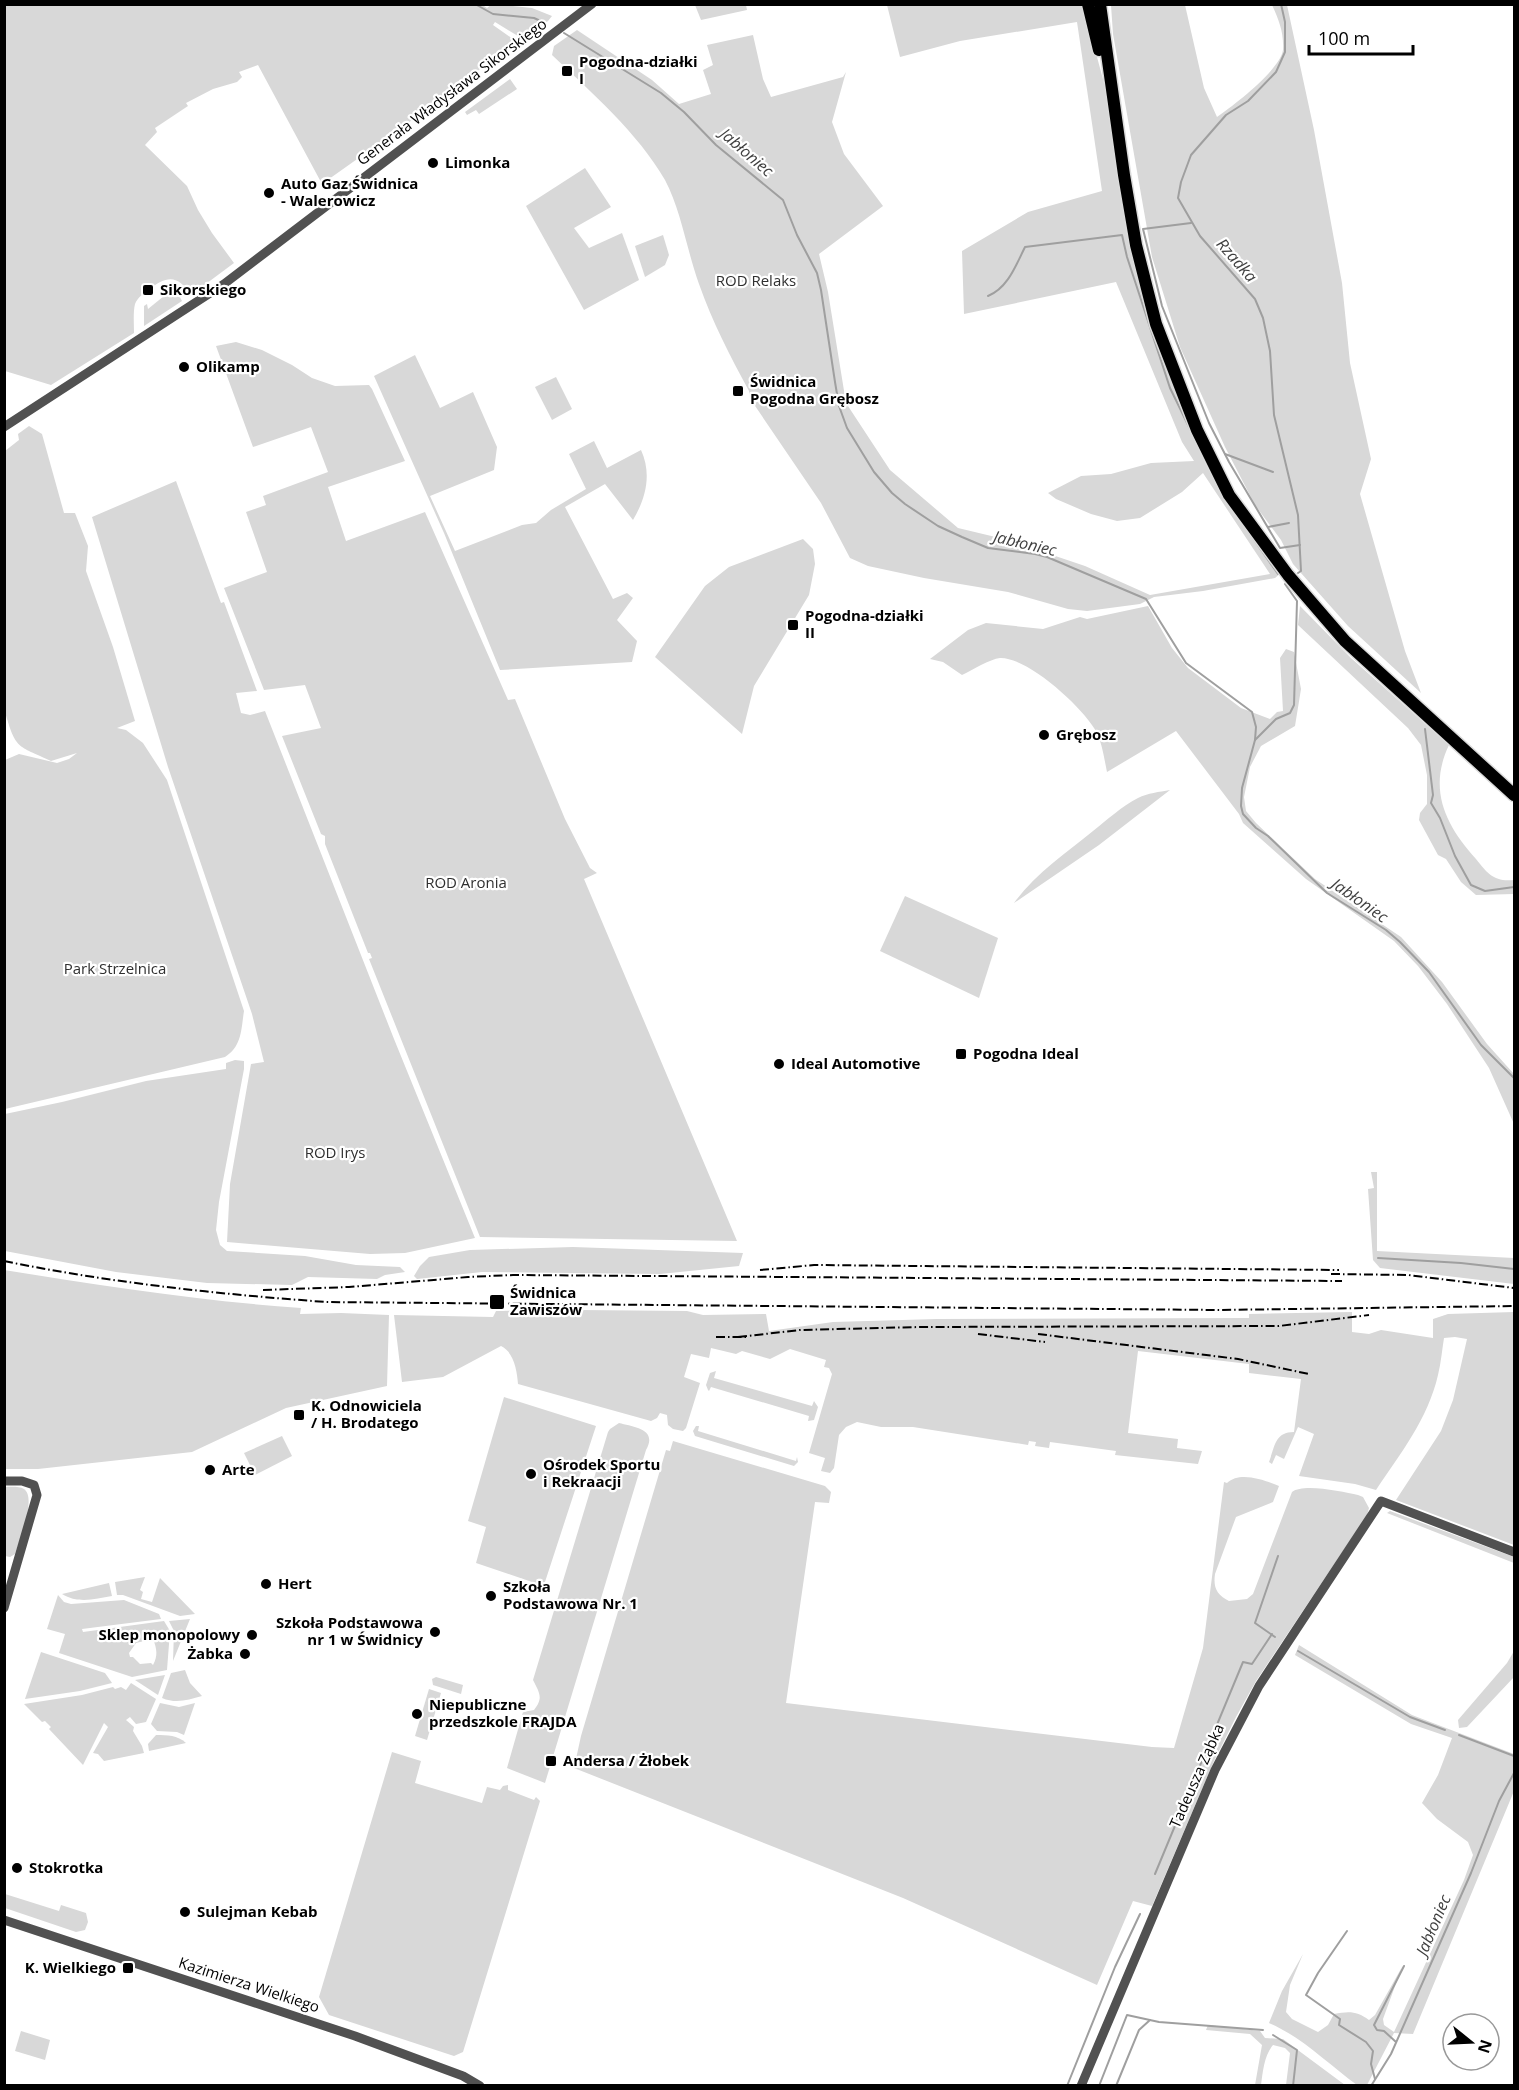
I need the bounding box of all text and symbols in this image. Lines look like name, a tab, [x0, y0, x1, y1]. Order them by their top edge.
street label: Generała Władysława Sikorskiego	[352, 13, 550, 169]
scale bar	[1309, 18, 1412, 56]
text: 100 m	[1318, 26, 1370, 50]
place label: Pogodna-działki I	[579, 51, 698, 88]
marker: Pogodna-działki I	[560, 64, 574, 78]
water label: Jabłoniec	[713, 121, 779, 182]
place label: Limonka	[445, 152, 510, 172]
marker: Limonka	[426, 156, 440, 170]
place label: Auto Gaz Świdnica - Walerowicz	[281, 173, 418, 210]
marker: Auto Gaz Świdnica - Walerowicz	[262, 186, 276, 200]
water label: Rzadka	[1212, 233, 1262, 287]
park label: ROD Relaks	[716, 270, 796, 290]
place label: Sikorskiego	[160, 279, 246, 299]
marker: Sikorskiego	[141, 283, 155, 297]
place label: Olikamp	[196, 356, 260, 376]
marker: Olikamp	[177, 360, 191, 374]
place label: Świdnica Pogodna Grębosz	[750, 371, 879, 408]
marker: Świdnica Pogodna Grębosz	[731, 384, 745, 398]
water label: Jabłoniec	[988, 524, 1059, 561]
place label: Pogodna-działki II	[805, 605, 924, 642]
marker: Pogodna-działki II	[786, 618, 800, 632]
place label: Grębosz	[1056, 724, 1116, 744]
marker: Grębosz	[1037, 728, 1051, 742]
water label: Jabłoniec	[1325, 871, 1393, 928]
park label: ROD Aronia	[425, 872, 507, 892]
park label: Park Strzelnica	[64, 958, 166, 978]
place label: Pogodna Ideal	[973, 1043, 1079, 1063]
marker: Pogodna Ideal	[954, 1047, 968, 1061]
place label: Ideal Automotive	[791, 1053, 920, 1073]
marker: Ideal Automotive	[772, 1057, 786, 1071]
park label: ROD Irys	[305, 1142, 365, 1162]
place label: Świdnica Zawiszów	[510, 1282, 582, 1319]
marker: Świdnica Zawiszów	[488, 1293, 506, 1311]
place label: K. Odnowiciela / H. Brodatego	[311, 1395, 422, 1432]
marker: K. Odnowiciela / H. Brodatego	[292, 1408, 306, 1422]
place label: Ośrodek Sportu i Rekraacji	[543, 1454, 660, 1491]
place label: Arte	[222, 1459, 255, 1479]
marker: Arte	[203, 1463, 217, 1477]
marker: Ośrodek Sportu i Rekraacji	[524, 1467, 538, 1481]
place label: Hert	[278, 1573, 312, 1593]
place label: Szkoła Podstawowa Nr. 1	[503, 1576, 638, 1613]
marker: Hert	[259, 1577, 273, 1591]
marker: Szkoła Podstawowa Nr. 1	[484, 1589, 498, 1603]
place label: Szkoła Podstawowa nr 1 w Świdnicy	[276, 1612, 423, 1649]
place label: Sklep monopolowy	[98, 1624, 240, 1644]
marker: Szkoła Podstawowa nr 1 w Świdnicy	[428, 1625, 442, 1639]
marker: Sklep monopolowy	[245, 1628, 259, 1642]
place label: Żabka	[187, 1643, 233, 1663]
marker: Żabka	[238, 1647, 252, 1661]
place label: Niepubliczne przedszkole FRAJDA	[429, 1694, 577, 1731]
marker: Niepubliczne przedszkole FRAJDA	[410, 1707, 424, 1721]
street label: Tadeusza Ząbka	[1164, 1720, 1228, 1831]
place label: Andersa / Żłobek	[563, 1750, 690, 1770]
marker: Andersa / Żłobek	[544, 1754, 558, 1768]
place label: Stokrotka	[29, 1857, 103, 1877]
marker: Stokrotka	[10, 1861, 24, 1875]
water label: Jabłoniec	[1409, 1891, 1456, 1962]
place label: Sulejman Kebab	[197, 1901, 318, 1921]
marker: Sulejman Kebab	[178, 1905, 192, 1919]
street label: Kazimierza Wielkiego	[176, 1952, 322, 2016]
place label: K. Wielkiego	[25, 1957, 116, 1977]
marker: K. Wielkiego	[121, 1961, 135, 1975]
north arrow	[1441, 2012, 1501, 2072]
text: N	[1473, 2037, 1498, 2056]

